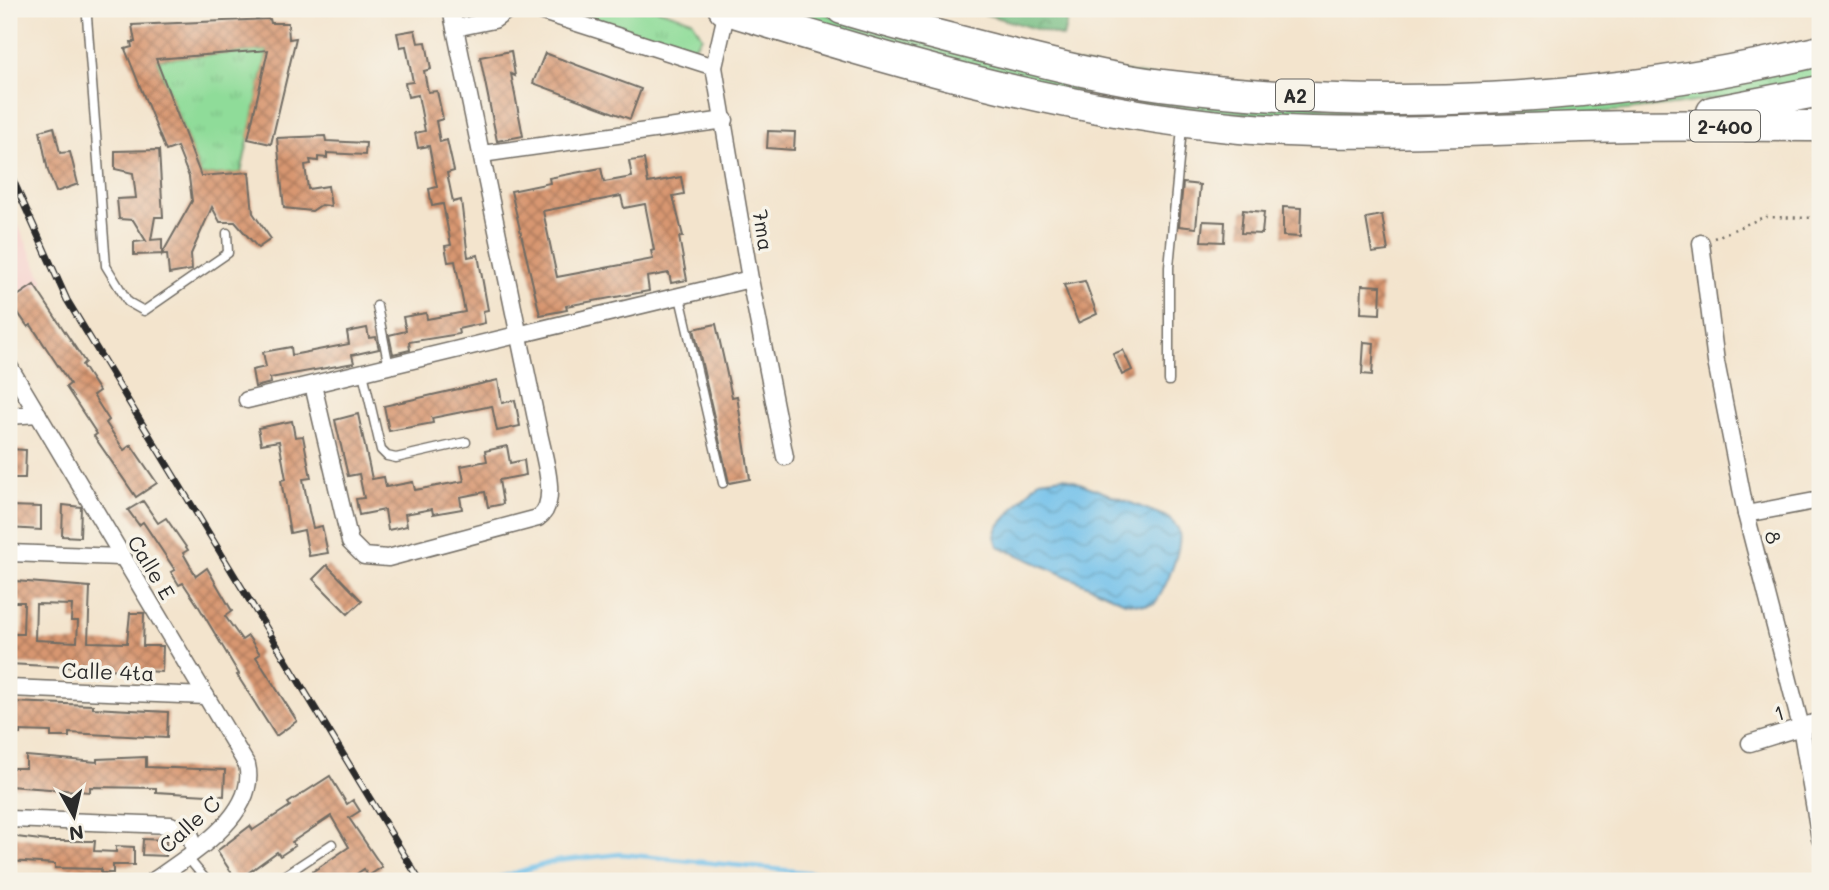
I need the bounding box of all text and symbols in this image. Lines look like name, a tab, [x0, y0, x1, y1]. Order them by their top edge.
road number: A2	[1276, 80, 1314, 110]
road number: 2-400	[1690, 110, 1760, 142]
street label: 7ma	[747, 207, 781, 253]
street label: 8	[1759, 528, 1789, 546]
street label: Calle E	[122, 530, 182, 604]
street label: Calle 4ta	[61, 656, 155, 686]
street label: 1	[1771, 698, 1787, 726]
north arrow	[38, 782, 108, 852]
street label: Calle C	[153, 789, 225, 859]
text: N	[68, 820, 85, 847]

